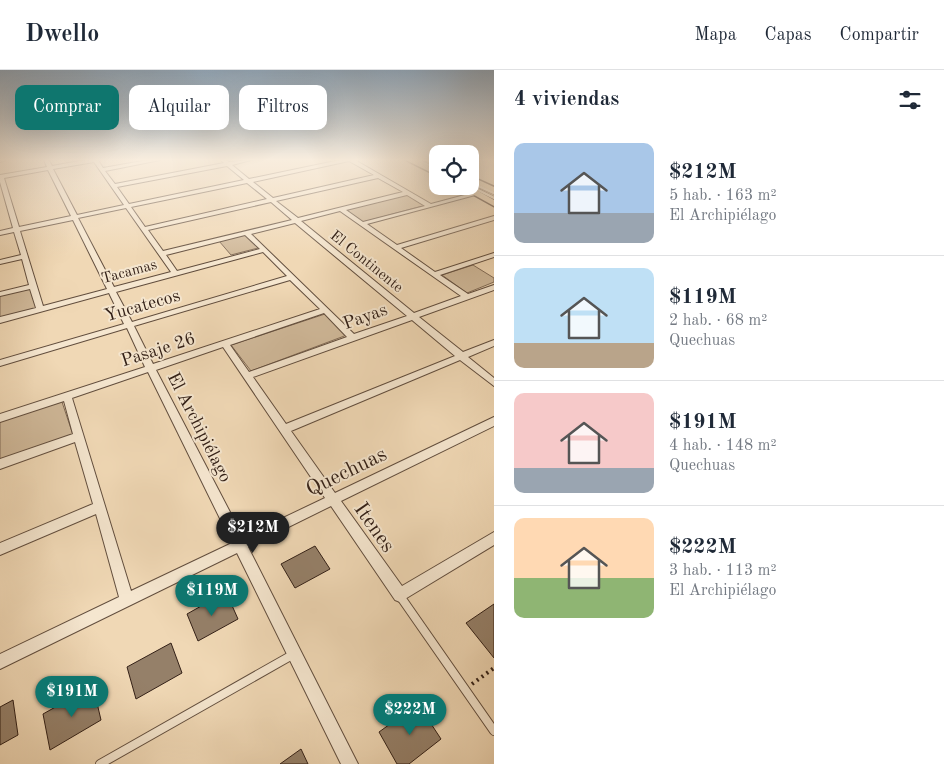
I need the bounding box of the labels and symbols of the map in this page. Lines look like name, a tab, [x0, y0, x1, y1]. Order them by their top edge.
street label: El Continente	[327, 228, 405, 296]
street label: Tacamas	[100, 258, 159, 287]
street label: Yucatecos	[102, 287, 182, 325]
street label: Payas	[341, 301, 390, 333]
street label: Pasaje 26	[119, 329, 198, 370]
street label: El Archipiélago	[164, 370, 235, 485]
street label: Quechuas	[303, 444, 390, 501]
street label: Itenes	[349, 499, 398, 557]
pin: $212M	[218, 512, 288, 554]
pin: $119M	[177, 574, 247, 617]
pin: $191M	[37, 676, 107, 718]
pin: $222M	[375, 694, 445, 736]

